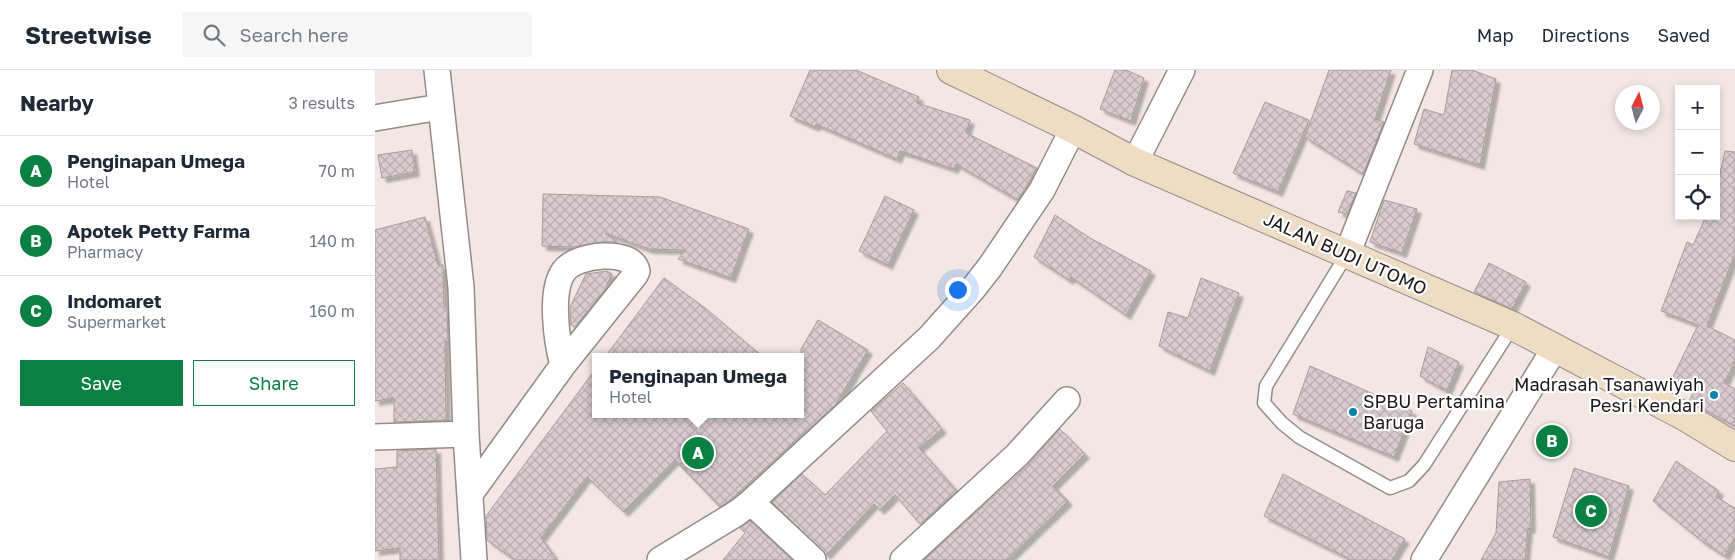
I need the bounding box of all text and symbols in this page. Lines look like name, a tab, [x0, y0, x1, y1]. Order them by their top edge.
search box	[182, 12, 532, 57]
text: Streetwise	[25, 20, 152, 49]
icon: search	[200, 21, 228, 49]
text: Search here	[240, 23, 348, 46]
text: Map	[1477, 24, 1513, 46]
text: Directions	[1541, 24, 1629, 46]
text: Saved	[1657, 24, 1710, 46]
north arrow	[1615, 85, 1660, 130]
map controls	[1675, 85, 1720, 220]
button: +	[1675, 85, 1720, 130]
text: Nearby	[20, 90, 94, 116]
text: 3 results	[288, 93, 355, 113]
button: −	[1675, 130, 1720, 175]
text: Penginapan Umega	[67, 149, 245, 172]
text: A	[30, 161, 42, 181]
text: 70 m	[318, 161, 355, 181]
text: Hotel	[67, 172, 110, 192]
button: locate	[1675, 175, 1720, 220]
street label: JALAN BUDI UTOMO	[1260, 207, 1431, 299]
text: Apotek Petty Farma	[67, 219, 250, 242]
text: B	[30, 231, 42, 251]
text: 140 m	[309, 231, 355, 251]
text: Pharmacy	[67, 242, 143, 262]
your location	[945, 277, 971, 303]
text: Indomaret	[67, 289, 162, 312]
text: C	[30, 301, 42, 321]
text: 160 m	[309, 301, 355, 321]
text: Supermarket	[67, 312, 166, 332]
popup	[592, 353, 804, 418]
button: Save	[20, 360, 183, 406]
button: Share	[193, 360, 355, 406]
text: Penginapan Umega	[609, 364, 787, 387]
place label: Madrasah Tsanawiyah Pesri Kendari	[1514, 373, 1704, 416]
text: Hotel	[609, 387, 652, 407]
marker: Madrasah Tsanawiyah Pesri Kendari	[1708, 389, 1720, 401]
place label: SPBU Pertamina Baruga	[1363, 390, 1505, 433]
marker: SPBU Pertamina Baruga	[1347, 406, 1359, 418]
pin: B	[1536, 422, 1568, 460]
pin: A	[682, 434, 714, 472]
pin: C	[1575, 492, 1607, 530]

